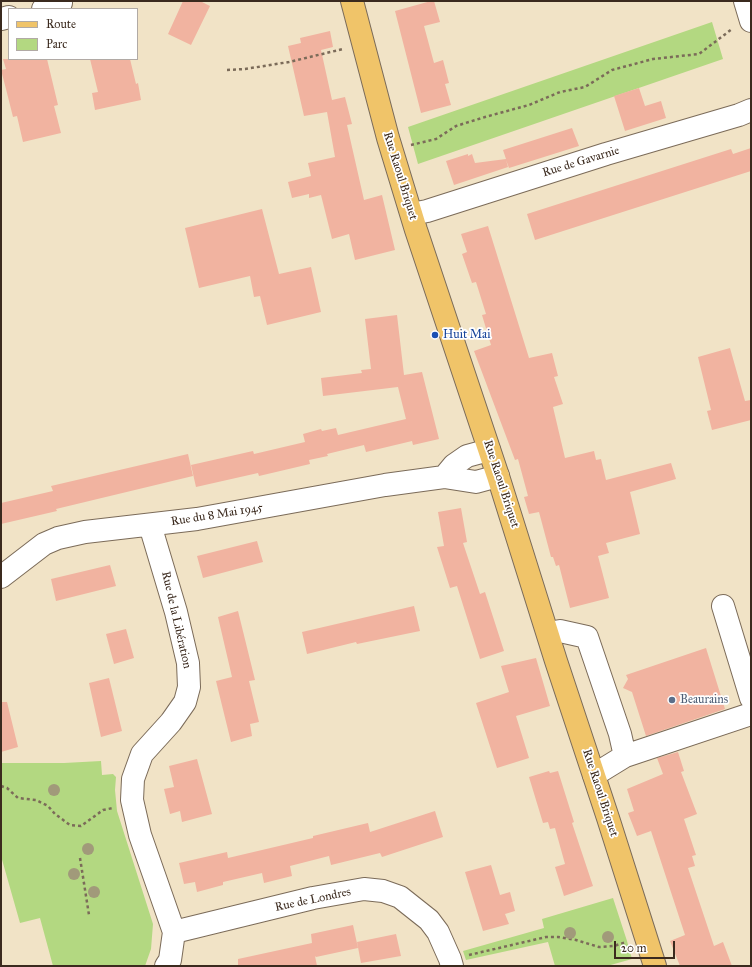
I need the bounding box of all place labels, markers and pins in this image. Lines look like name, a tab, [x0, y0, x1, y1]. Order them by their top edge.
place label: Huit Mai	[443, 328, 490, 342]
marker: Huit Mai	[430, 330, 440, 340]
place label: Beaurains	[680, 693, 728, 707]
marker: Beaurains	[667, 695, 677, 705]

